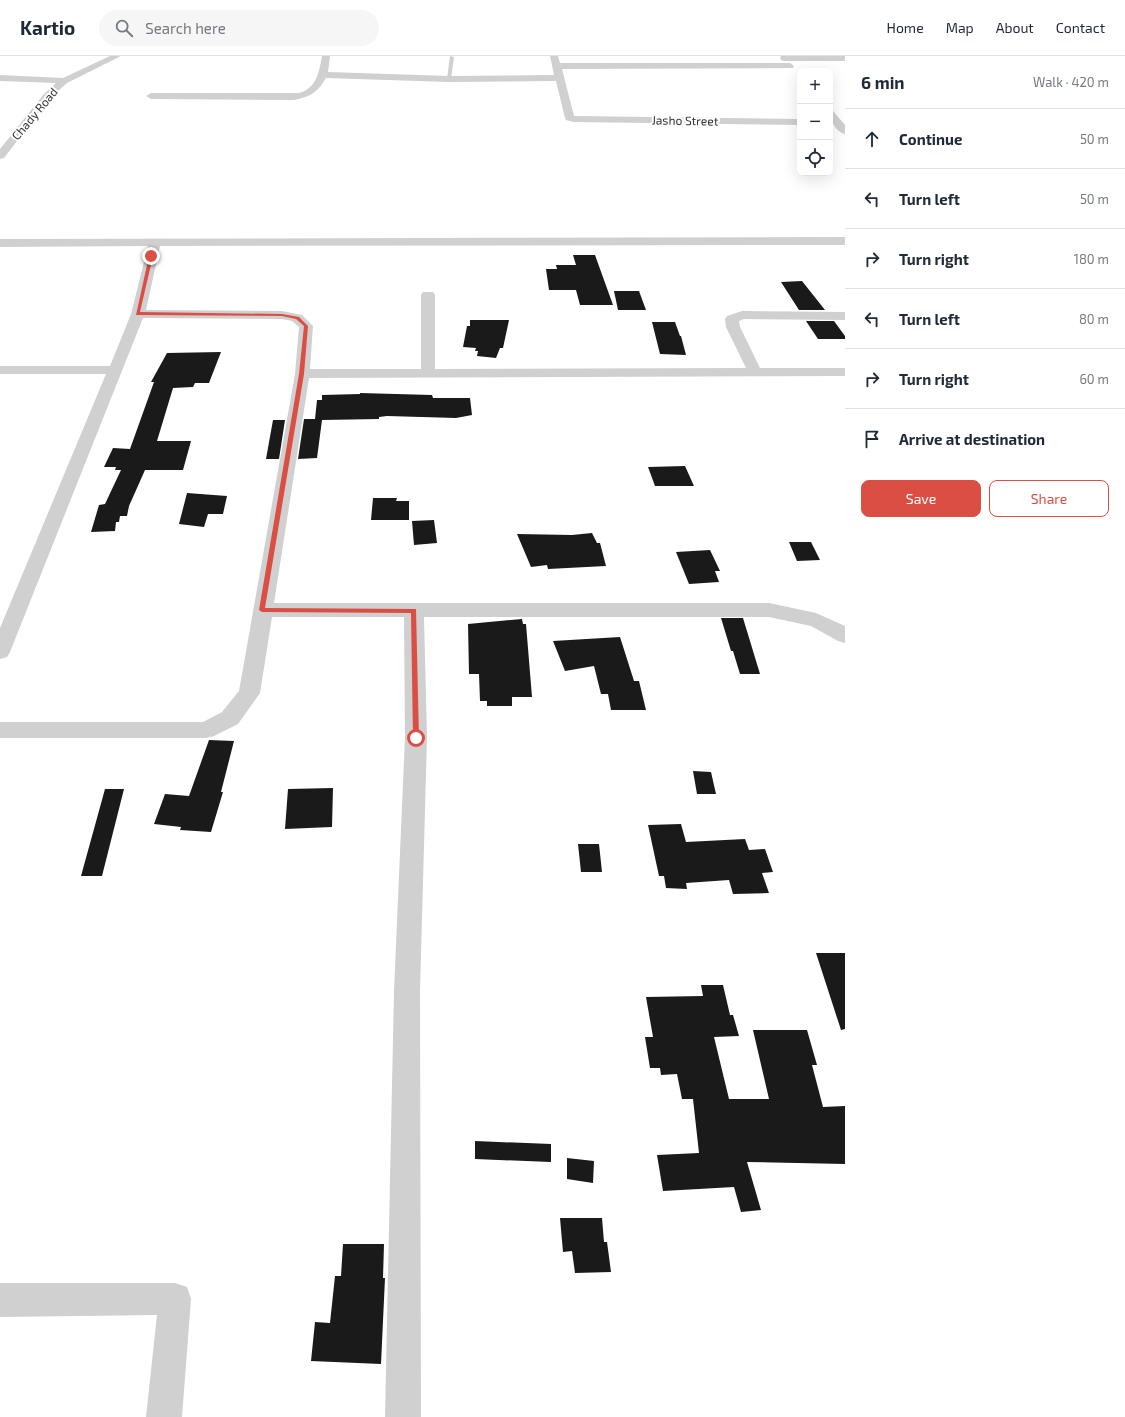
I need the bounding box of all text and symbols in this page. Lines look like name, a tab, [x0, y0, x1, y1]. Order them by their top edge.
search box	[99, 10, 379, 46]
text: Kartio	[20, 16, 75, 39]
icon: search	[113, 17, 135, 39]
text: Search here	[145, 19, 226, 37]
text: Home	[887, 19, 924, 36]
text: Map	[946, 19, 974, 36]
text: About	[996, 19, 1034, 36]
text: Contact	[1056, 19, 1105, 36]
map controls	[797, 68, 833, 176]
button: +	[797, 68, 833, 104]
text: 6 min	[861, 72, 905, 92]
text: Walk · 420 m	[1033, 74, 1109, 90]
street label: Chady Road	[8, 84, 60, 142]
button: −	[797, 104, 833, 140]
street label: Jasho Street	[652, 112, 719, 128]
icon: ahead	[861, 128, 883, 150]
text: Continue	[899, 130, 962, 148]
text: 50 m	[1080, 131, 1109, 147]
button: locate	[797, 140, 833, 176]
icon: left	[861, 188, 883, 210]
text: Turn left	[899, 190, 960, 208]
text: 50 m	[1080, 191, 1109, 207]
route end	[142, 247, 160, 265]
icon: right	[861, 248, 883, 270]
text: Turn right	[899, 250, 969, 268]
text: 180 m	[1074, 251, 1109, 267]
icon: left	[861, 308, 883, 330]
text: Turn left	[899, 310, 960, 328]
text: 80 m	[1079, 311, 1109, 327]
icon: right	[861, 368, 883, 390]
text: Turn right	[899, 370, 969, 388]
text: 60 m	[1079, 371, 1109, 387]
icon: arrive	[861, 428, 883, 450]
text: Arrive at destination	[899, 430, 1045, 448]
button: Save	[861, 480, 981, 517]
button: Share	[989, 480, 1109, 517]
route start	[407, 729, 425, 747]

